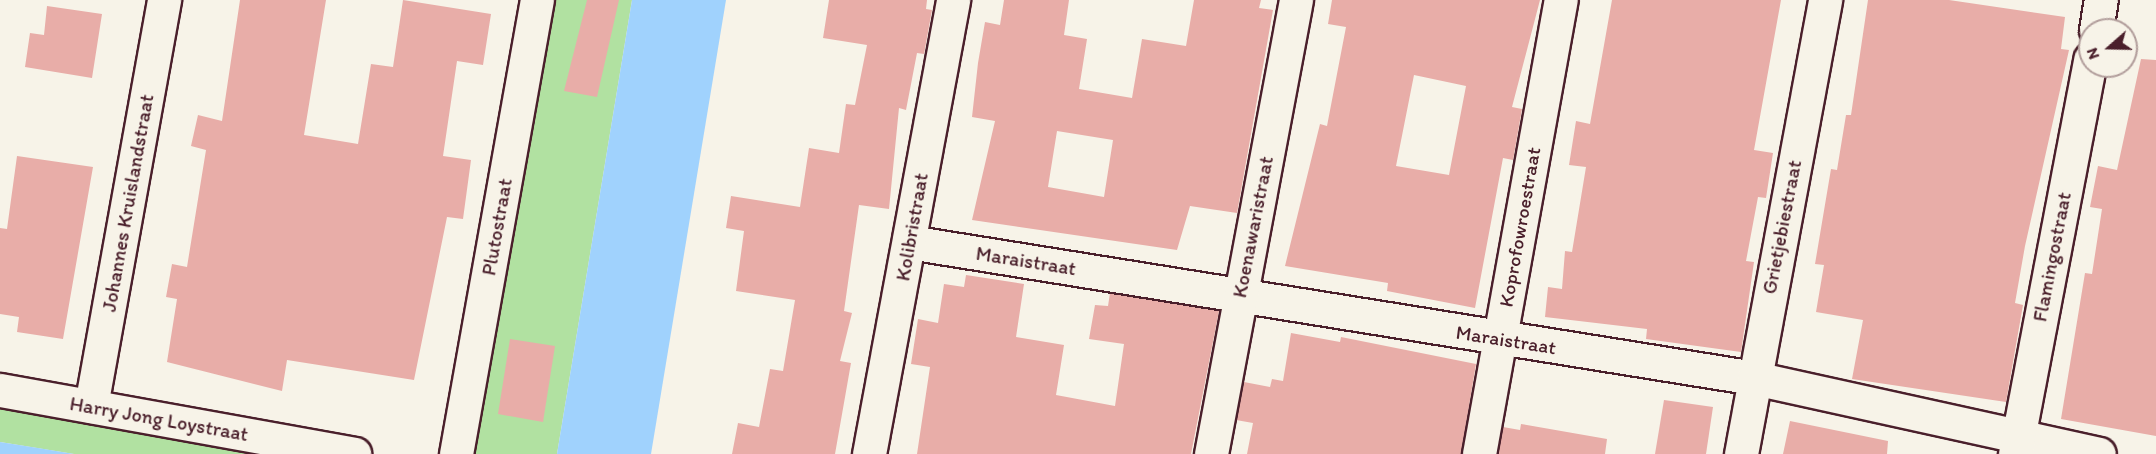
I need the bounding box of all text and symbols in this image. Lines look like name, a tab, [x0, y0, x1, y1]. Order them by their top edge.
north arrow	[2078, 18, 2138, 78]
text: N	[2082, 45, 2103, 62]
street label: Johannes Kruislandstraat	[97, 92, 159, 314]
street label: Koprofowroestraat	[1494, 145, 1546, 309]
street label: Koenawaristraat	[1228, 154, 1278, 300]
street label: Grietjebiestraat	[1757, 158, 1807, 296]
street label: Kolibristraat	[891, 171, 933, 283]
street label: Plutostraat	[477, 177, 517, 277]
street label: Flamingostraat	[2028, 190, 2076, 324]
street label: Maraistraat	[974, 241, 1078, 281]
street label: Maraistraat	[1454, 320, 1558, 360]
street label: Harry Jong Loystraat	[68, 391, 250, 447]

